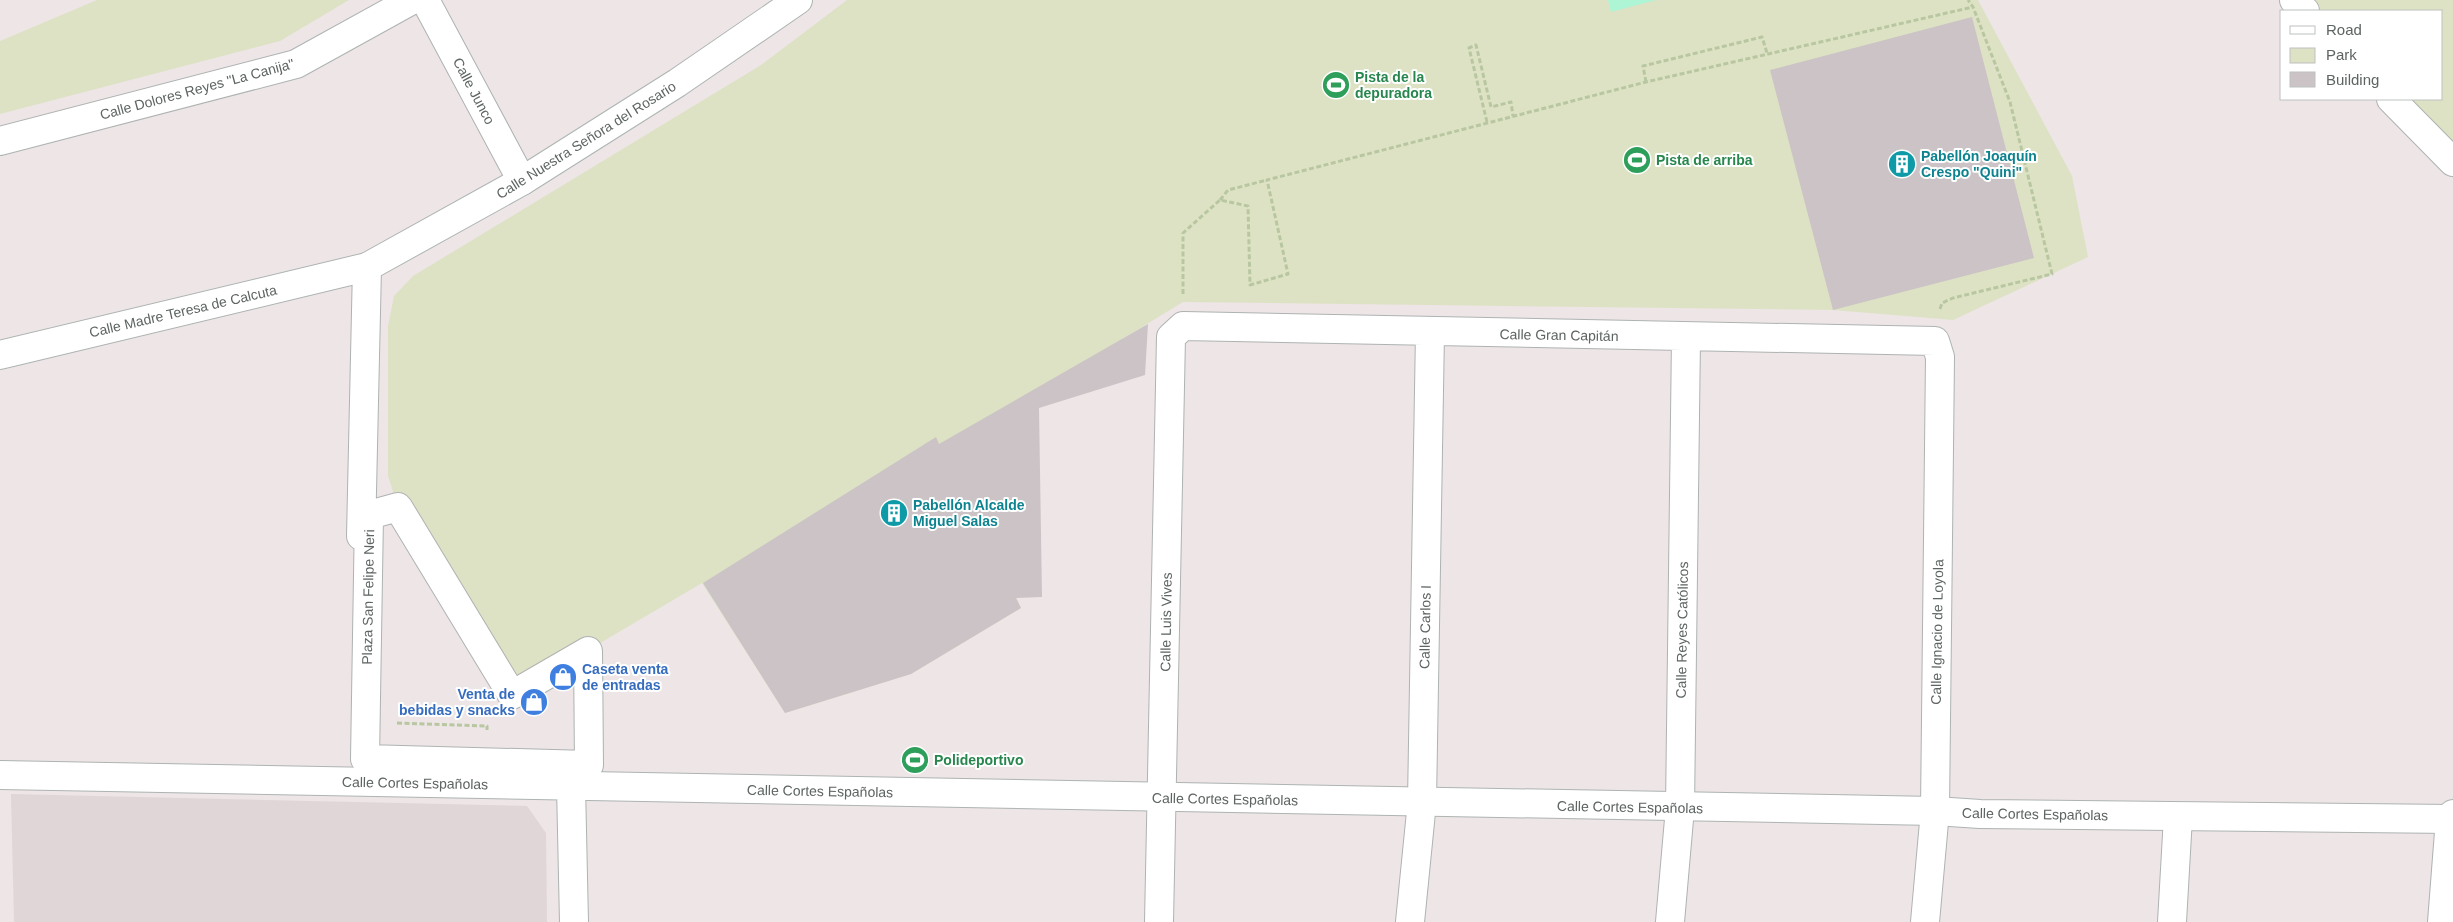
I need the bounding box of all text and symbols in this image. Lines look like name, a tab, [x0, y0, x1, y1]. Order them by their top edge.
legend	[2280, 10, 2443, 100]
text: Road	[2326, 21, 2362, 38]
text: Park	[2326, 46, 2357, 63]
street label: Calle Dolores Reyes "La Canija"	[98, 55, 296, 123]
street label: Calle Junco	[450, 55, 498, 127]
place label: Pista de la depuradora	[1355, 69, 1432, 101]
sports icon: Pista de la depuradora	[1321, 70, 1351, 100]
text: Building	[2326, 71, 2379, 88]
street label: Calle Nuestra Señora del Rosario	[493, 78, 679, 202]
sports icon: Pista de arriba	[1622, 145, 1652, 175]
place label: Pabellón Joaquín Crespo "Quini"	[1921, 148, 2037, 180]
building icon: Pabellón Joaquín Crespo "Quini"	[1887, 149, 1917, 179]
place label: Pista de arriba	[1656, 152, 1753, 168]
street label: Calle Madre Teresa de Calcuta	[88, 282, 279, 340]
street label: Calle Gran Capitán	[1499, 326, 1619, 344]
place label: Pabellón Alcalde Miguel Salas	[913, 497, 1025, 529]
building icon: Pabellón Alcalde Miguel Salas	[879, 498, 909, 528]
street label: Plaza San Felipe Neri	[359, 529, 377, 665]
street label: Calle Ignacio de Loyola	[1928, 559, 1946, 705]
street label: Calle Reyes Católicos	[1673, 561, 1691, 699]
street label: Calle Luis Vives	[1157, 572, 1175, 672]
street label: Calle Carlos I	[1416, 585, 1434, 669]
place label: Caseta venta de entradas	[582, 661, 669, 693]
shop icon: Caseta venta de entradas	[548, 662, 578, 692]
place label: Venta de bebidas y snacks	[399, 686, 515, 718]
shop icon: Venta de bebidas y snacks	[519, 687, 549, 717]
sports icon: Polideportivo	[900, 745, 930, 775]
place label: Polideportivo	[934, 752, 1023, 768]
street label: Calle Cortes Españolas	[342, 774, 488, 792]
street label: Calle Cortes Españolas	[747, 782, 893, 800]
street label: Calle Cortes Españolas	[1152, 790, 1298, 808]
street label: Calle Cortes Españolas	[1557, 798, 1703, 816]
street label: Calle Cortes Españolas	[1962, 805, 2108, 823]

